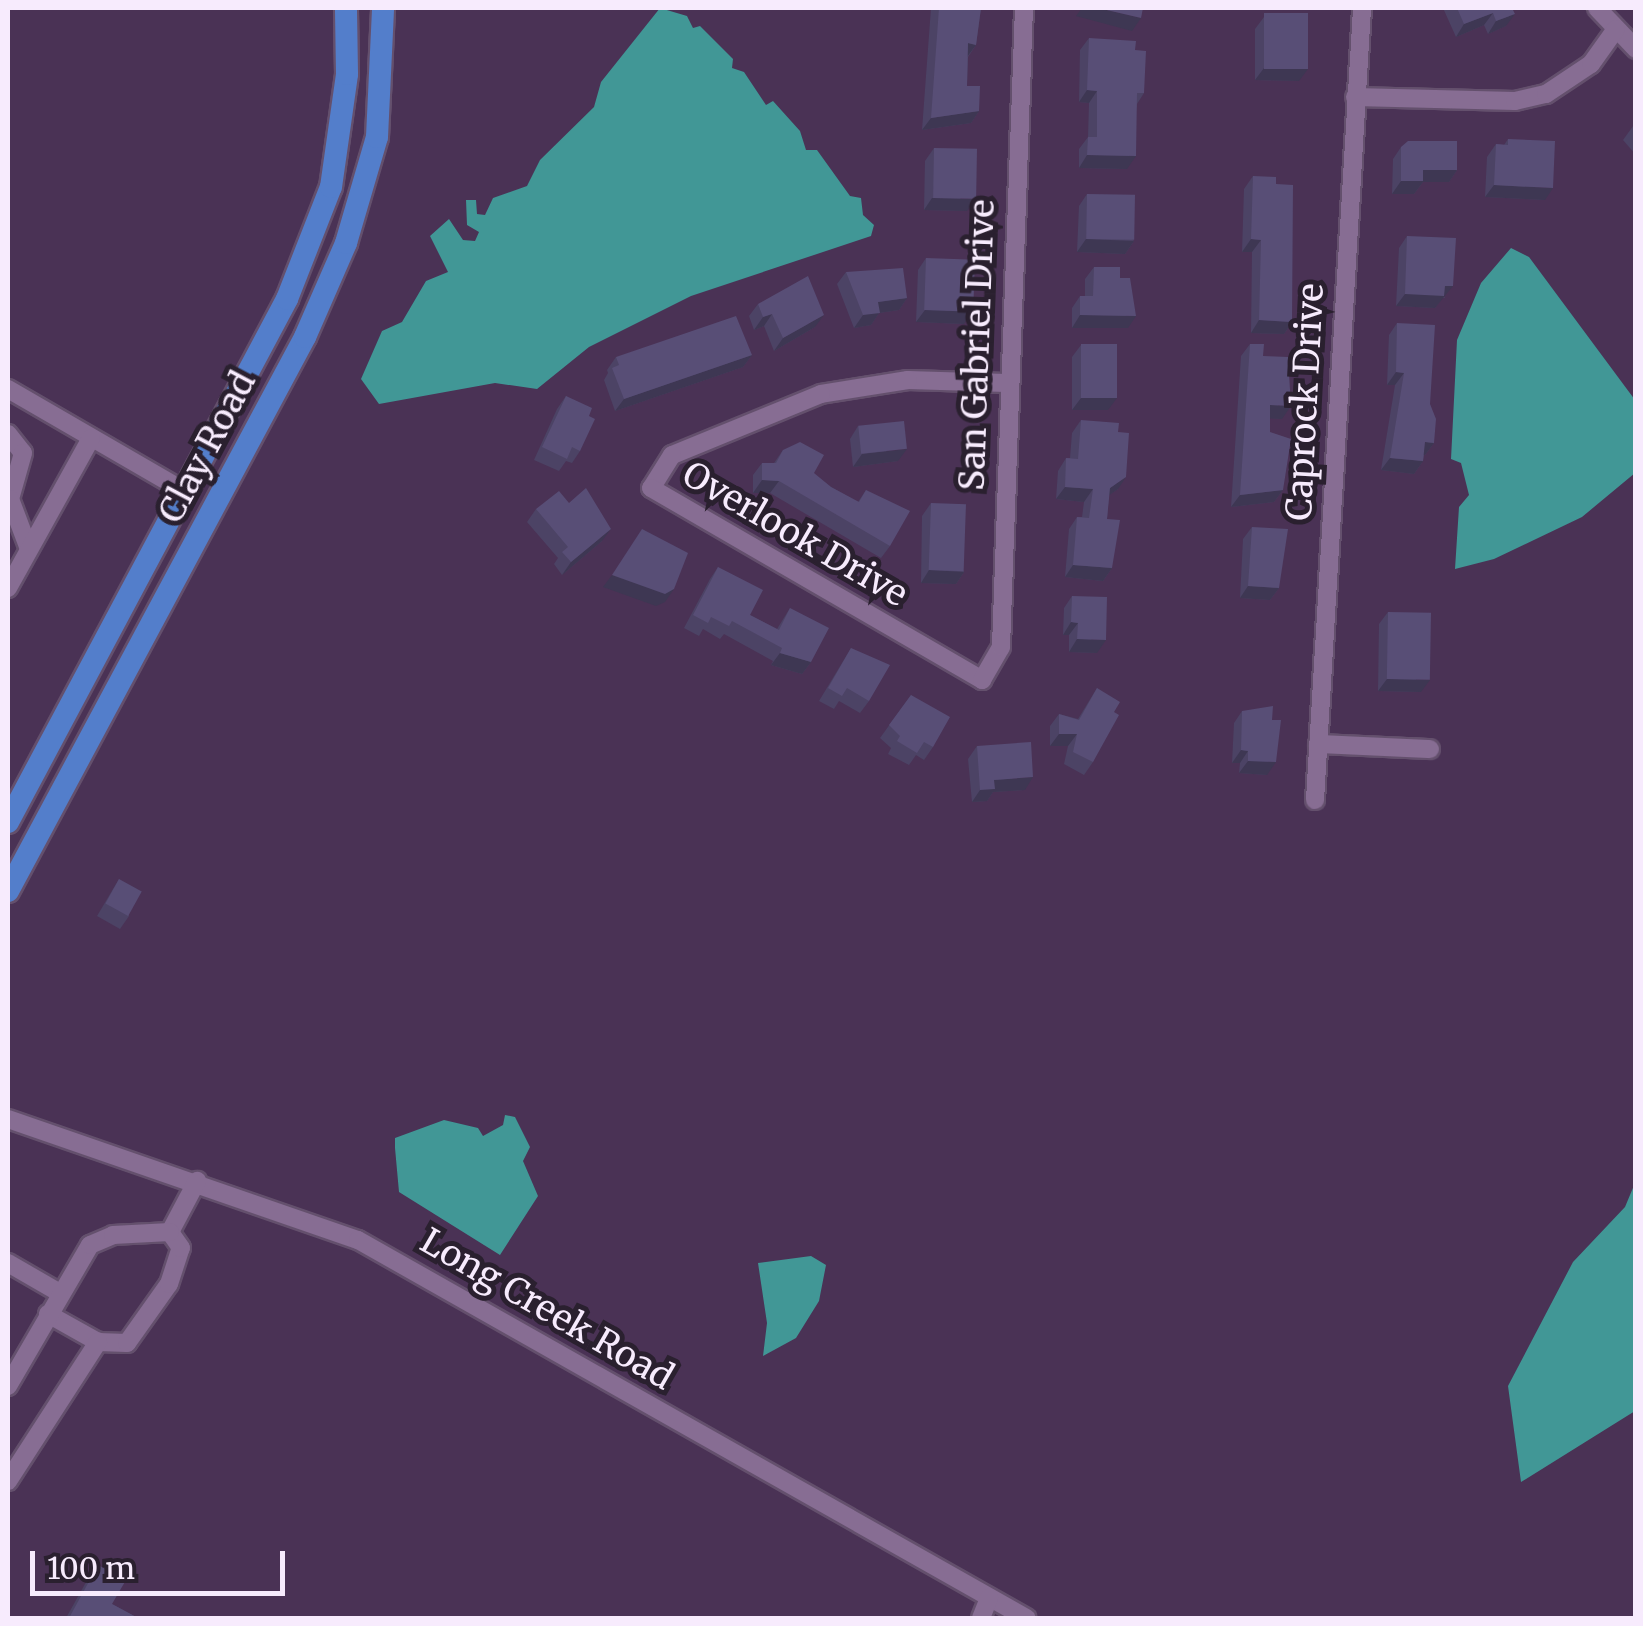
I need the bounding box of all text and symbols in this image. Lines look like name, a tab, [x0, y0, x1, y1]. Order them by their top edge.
street label: San Gabriel Drive	[951, 199, 1003, 491]
street label: Caprock Drive	[1278, 282, 1332, 522]
street label: Clay Road	[150, 364, 264, 530]
street label: Overlook Drive	[675, 453, 915, 615]
street label: Long Creek Road	[413, 1220, 681, 1398]
scale bar	[35, 1531, 290, 1593]
text: 100 m	[47, 1549, 135, 1587]

